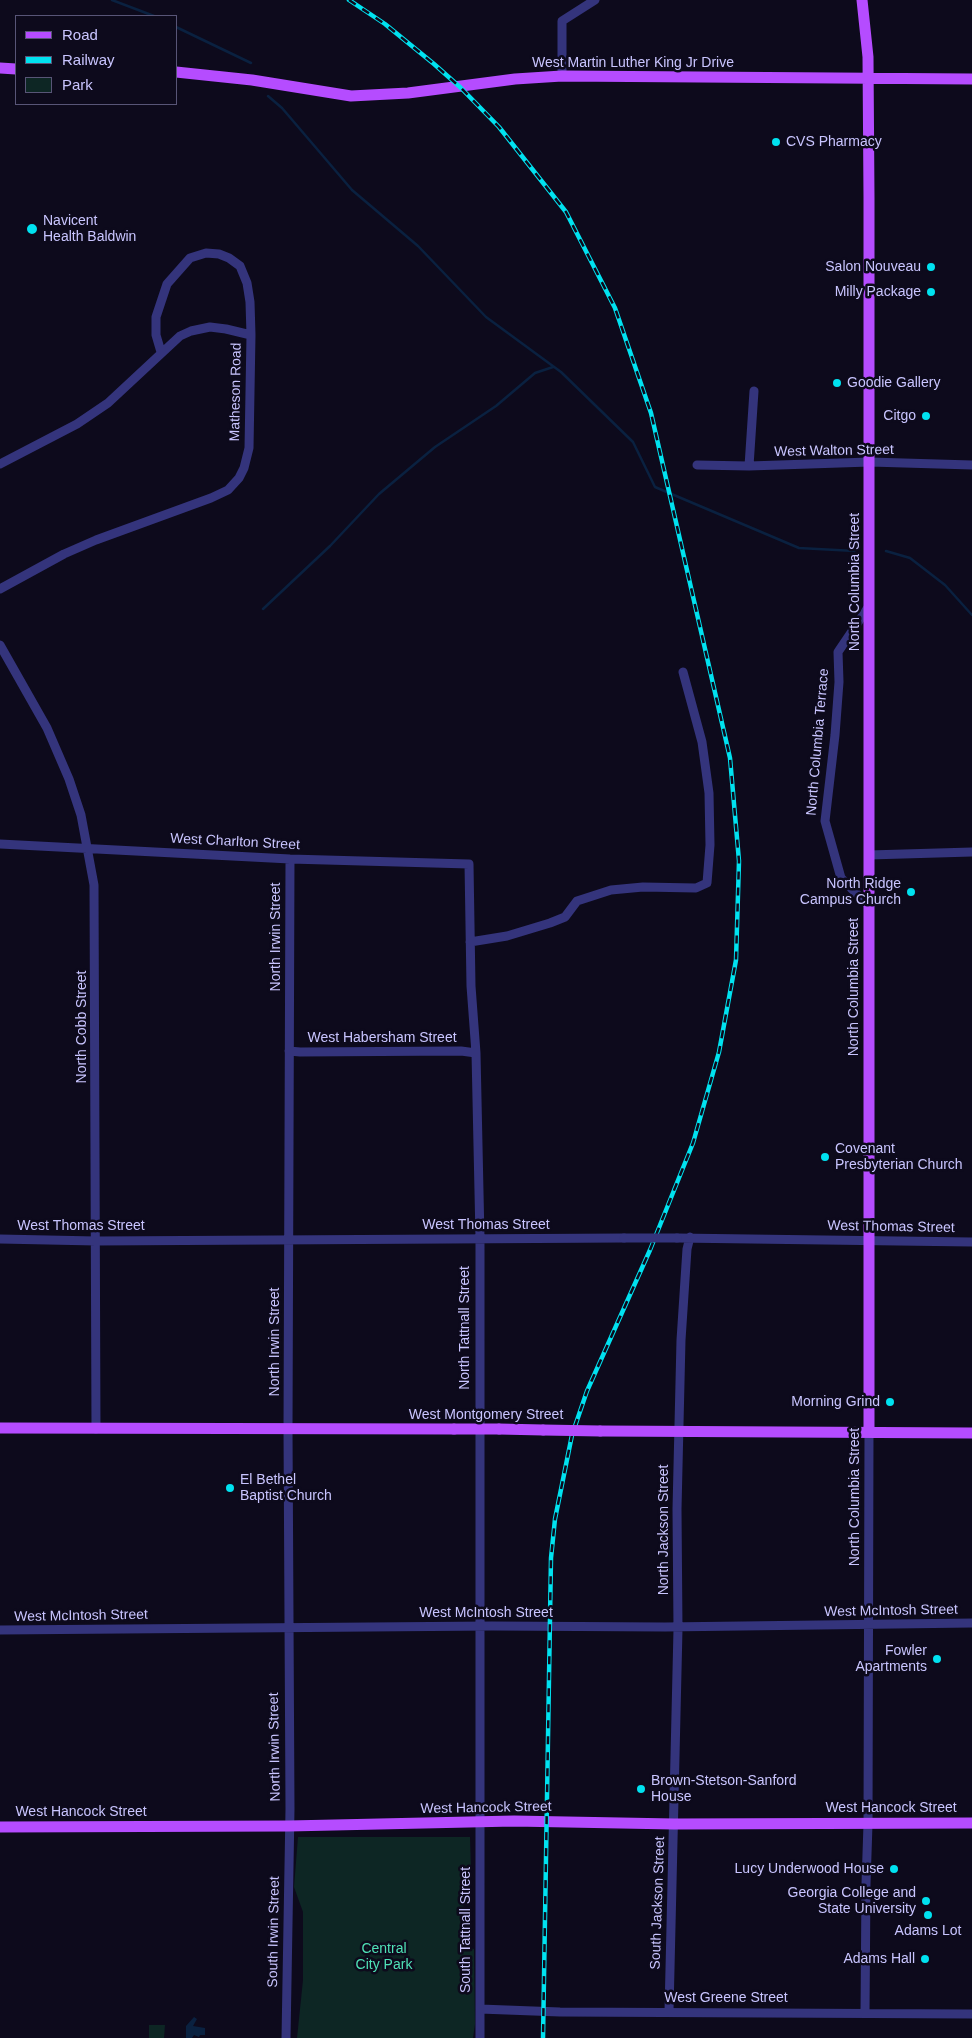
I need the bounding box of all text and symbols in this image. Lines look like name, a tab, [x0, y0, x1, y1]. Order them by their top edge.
legend	[15, 15, 178, 105]
text: Road	[62, 26, 98, 43]
text: Railway	[62, 51, 115, 68]
street label: West Martin Luther King Jr Drive	[532, 55, 734, 71]
text: Park	[62, 76, 93, 93]
place label: CVS Pharmacy	[786, 134, 882, 150]
marker: CVS Pharmacy	[770, 136, 782, 148]
place label: Navicent Health Baldwin	[43, 213, 136, 246]
marker: Navicent Health Baldwin	[25, 222, 39, 236]
place label: Salon Nouveau	[825, 259, 921, 275]
marker: Salon Nouveau	[925, 261, 937, 273]
place label: Milly Package	[835, 284, 921, 300]
marker: Milly Package	[925, 286, 937, 298]
street label: Matheson Road	[227, 342, 245, 442]
place label: Goodie Gallery	[847, 375, 940, 391]
marker: Goodie Gallery	[831, 377, 843, 389]
place label: Citgo	[883, 408, 916, 424]
marker: Citgo	[920, 410, 932, 422]
street label: West Walton Street	[774, 442, 894, 460]
street label: North Columbia Street	[847, 513, 863, 651]
street label: North Columbia Terrace	[803, 668, 833, 816]
street label: West Charlton Street	[170, 830, 300, 854]
place label: North Ridge Campus Church	[800, 876, 901, 909]
street label: North Irwin Street	[268, 883, 284, 991]
marker: North Ridge Campus Church	[905, 886, 917, 898]
street label: North Columbia Street	[846, 918, 862, 1056]
street label: North Cobb Street	[74, 971, 90, 1083]
street label: West Habersham Street	[307, 1030, 457, 1046]
place label: Covenant Presbyterian Church	[835, 1141, 963, 1174]
marker: Covenant Presbyterian Church	[819, 1151, 831, 1163]
street label: West Thomas Street	[422, 1217, 550, 1233]
street label: West Thomas Street	[827, 1217, 955, 1237]
street label: West Thomas Street	[17, 1218, 145, 1234]
street label: North Tattnall Street	[457, 1266, 473, 1390]
street label: North Irwin Street	[267, 1288, 283, 1396]
place label: Morning Grind	[791, 1394, 880, 1410]
marker: Morning Grind	[884, 1396, 896, 1408]
street label: West Montgomery Street	[409, 1407, 563, 1423]
street label: North Columbia Street	[847, 1428, 863, 1566]
street label: North Jackson Street	[656, 1465, 672, 1595]
place label: El Bethel Baptist Church	[240, 1472, 332, 1504]
marker: El Bethel Baptist Church	[224, 1482, 236, 1494]
street label: West McIntosh Street	[824, 1601, 958, 1621]
street label: West McIntosh Street	[419, 1605, 553, 1621]
street label: West McIntosh Street	[14, 1606, 148, 1626]
place label: Fowler Apartments	[855, 1643, 927, 1675]
marker: Fowler Apartments	[931, 1653, 943, 1665]
street label: North Irwin Street	[266, 1692, 284, 1802]
place label: Brown-Stetson-Sanford House	[651, 1773, 797, 1805]
marker: Brown-Stetson-Sanford House	[635, 1783, 647, 1795]
street label: West Hancock Street	[420, 1798, 552, 1818]
street label: West Hancock Street	[825, 1800, 957, 1816]
street label: West Hancock Street	[15, 1804, 147, 1820]
street label: South Jackson Street	[647, 1836, 669, 1970]
place label: Lucy Underwood House	[735, 1861, 884, 1877]
marker: Lucy Underwood House	[888, 1863, 900, 1875]
street label: South Tattnall Street	[458, 1867, 474, 1993]
street label: South Irwin Street	[265, 1876, 283, 1988]
place label: Georgia College and State University	[788, 1885, 916, 1918]
marker: Georgia College and State University	[920, 1895, 932, 1907]
marker: Adams Lot	[922, 1909, 934, 1921]
place label: Adams Lot	[895, 1923, 961, 1939]
park label: Central City Park	[356, 1941, 412, 1974]
place label: Adams Hall	[843, 1951, 915, 1967]
marker: Adams Hall	[919, 1953, 931, 1965]
street label: West Greene Street	[664, 1990, 788, 2006]

